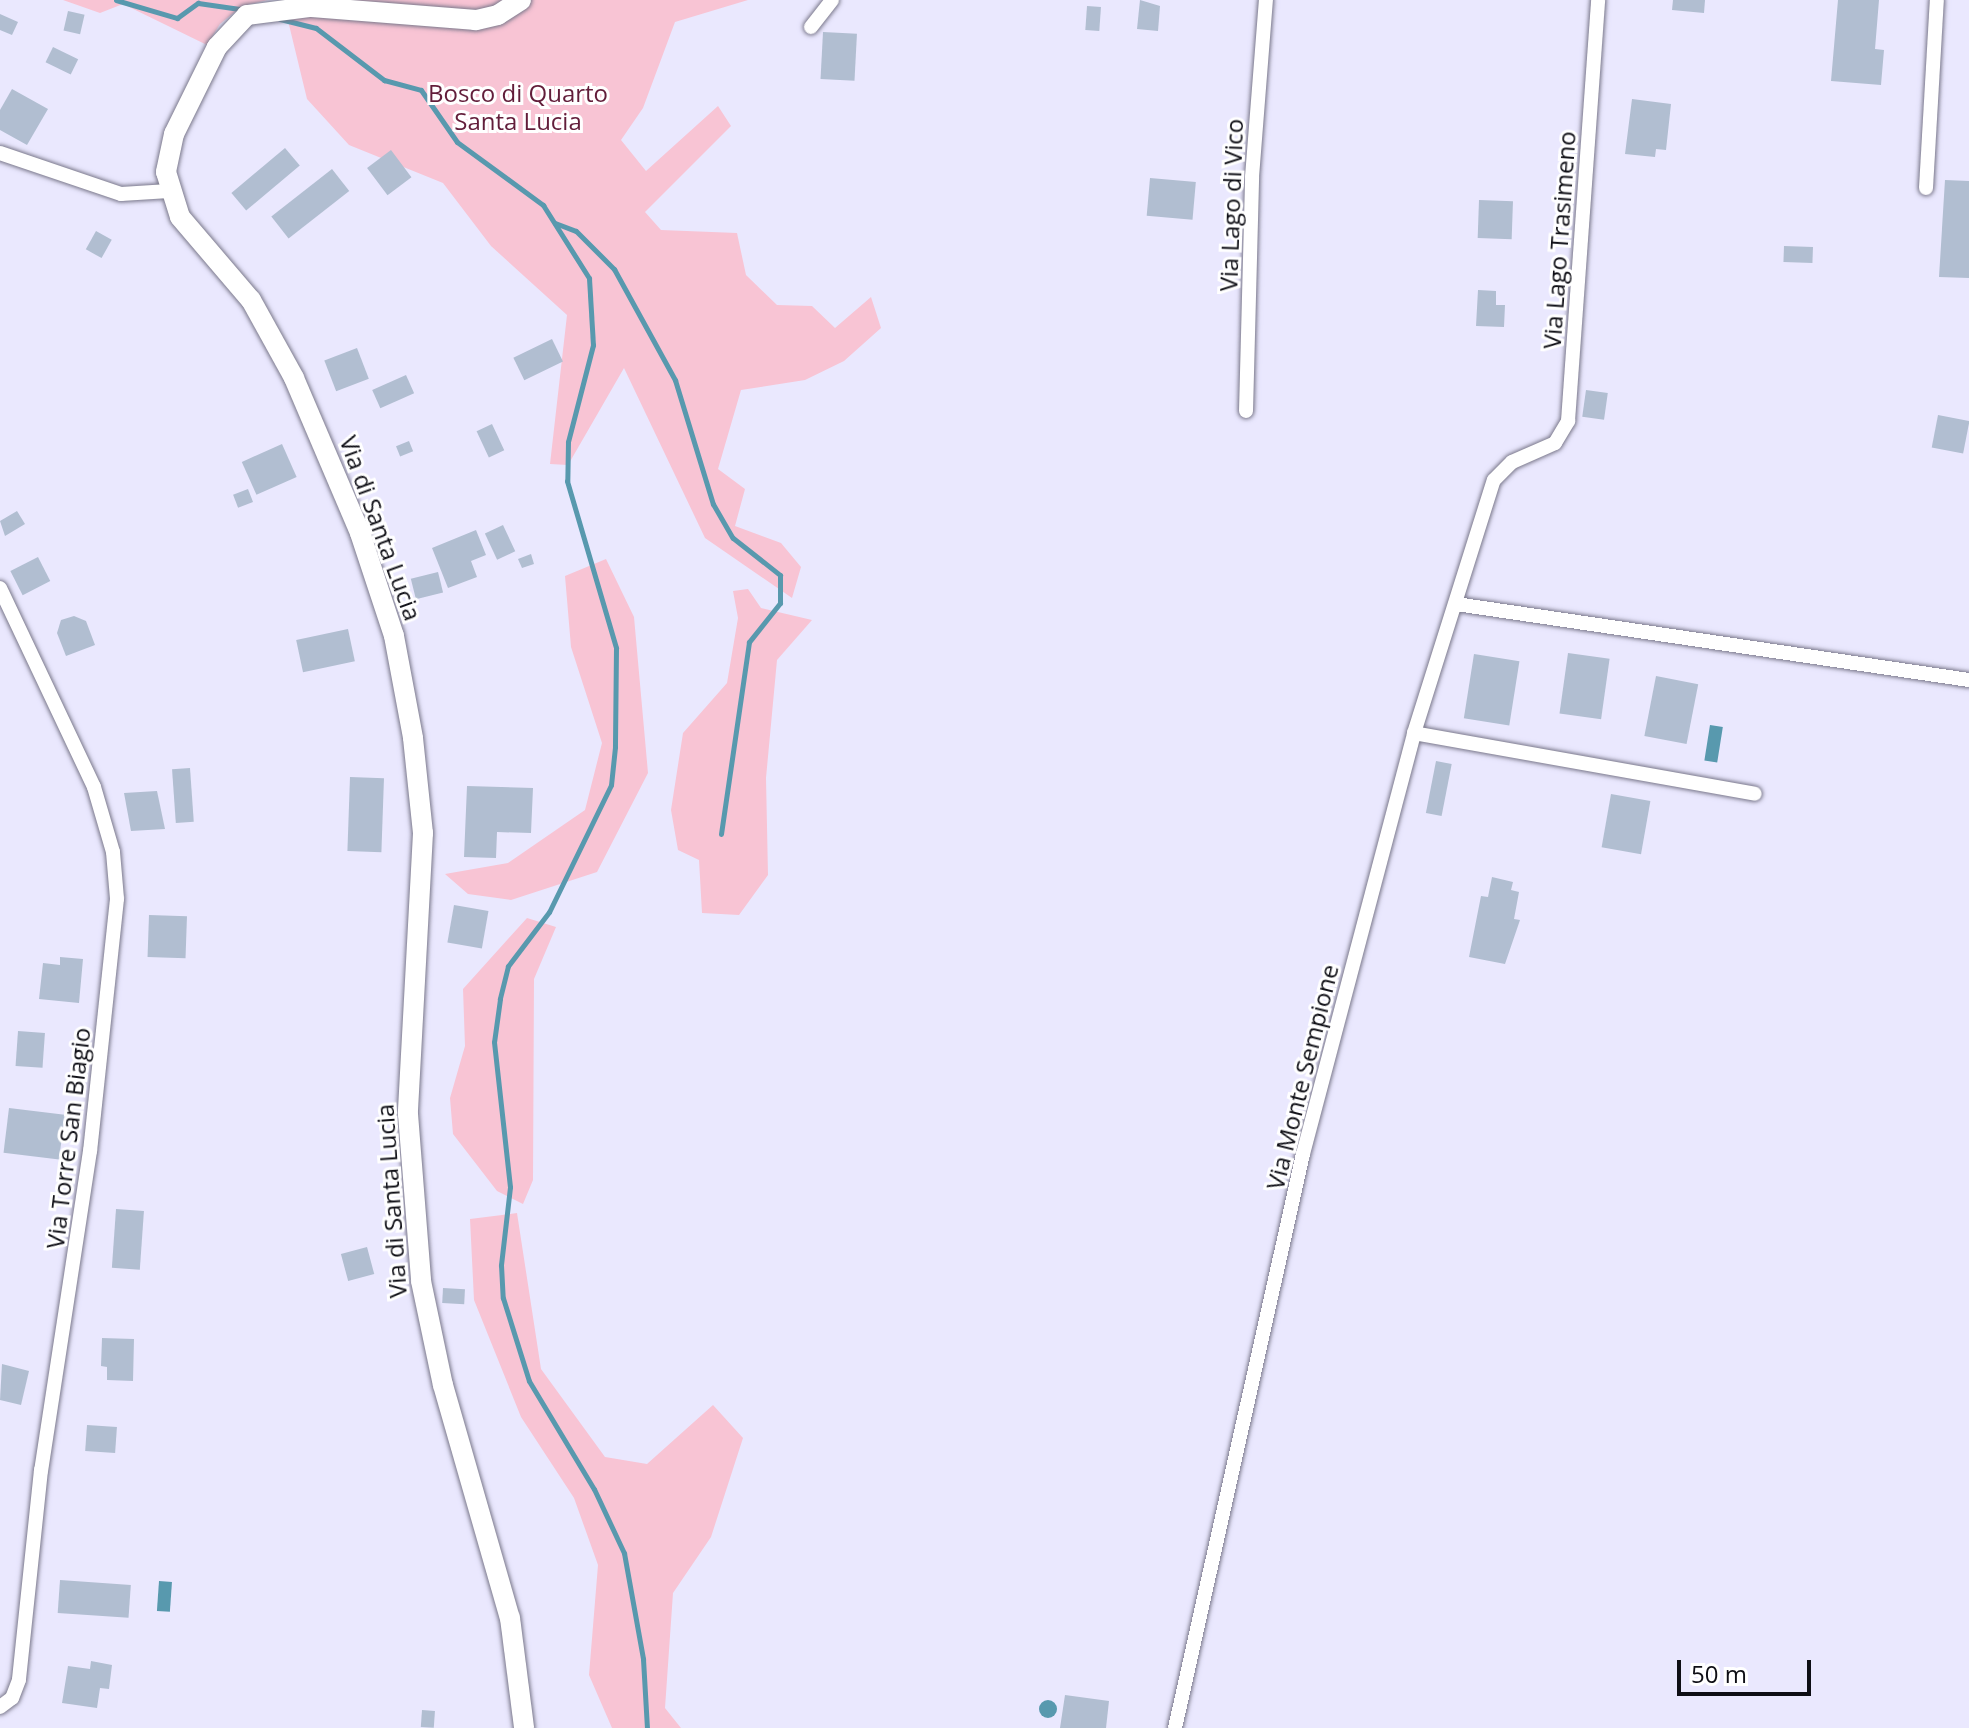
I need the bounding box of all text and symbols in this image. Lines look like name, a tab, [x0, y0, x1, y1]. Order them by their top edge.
park label: Bosco di Quarto Santa Lucia	[428, 79, 608, 135]
street label: Via Lago di Vico	[1214, 118, 1248, 292]
street label: Via Lago Trasimeno	[1537, 130, 1581, 350]
street label: Via di Santa Lucia	[334, 432, 428, 624]
street label: Via Monte Sempione	[1260, 961, 1344, 1193]
street label: Via Torre San Biagio	[40, 1026, 96, 1250]
street label: Via di Santa Lucia	[370, 1103, 412, 1299]
scale bar	[1681, 1644, 1815, 1694]
text: 50 m	[1691, 1657, 1747, 1690]

